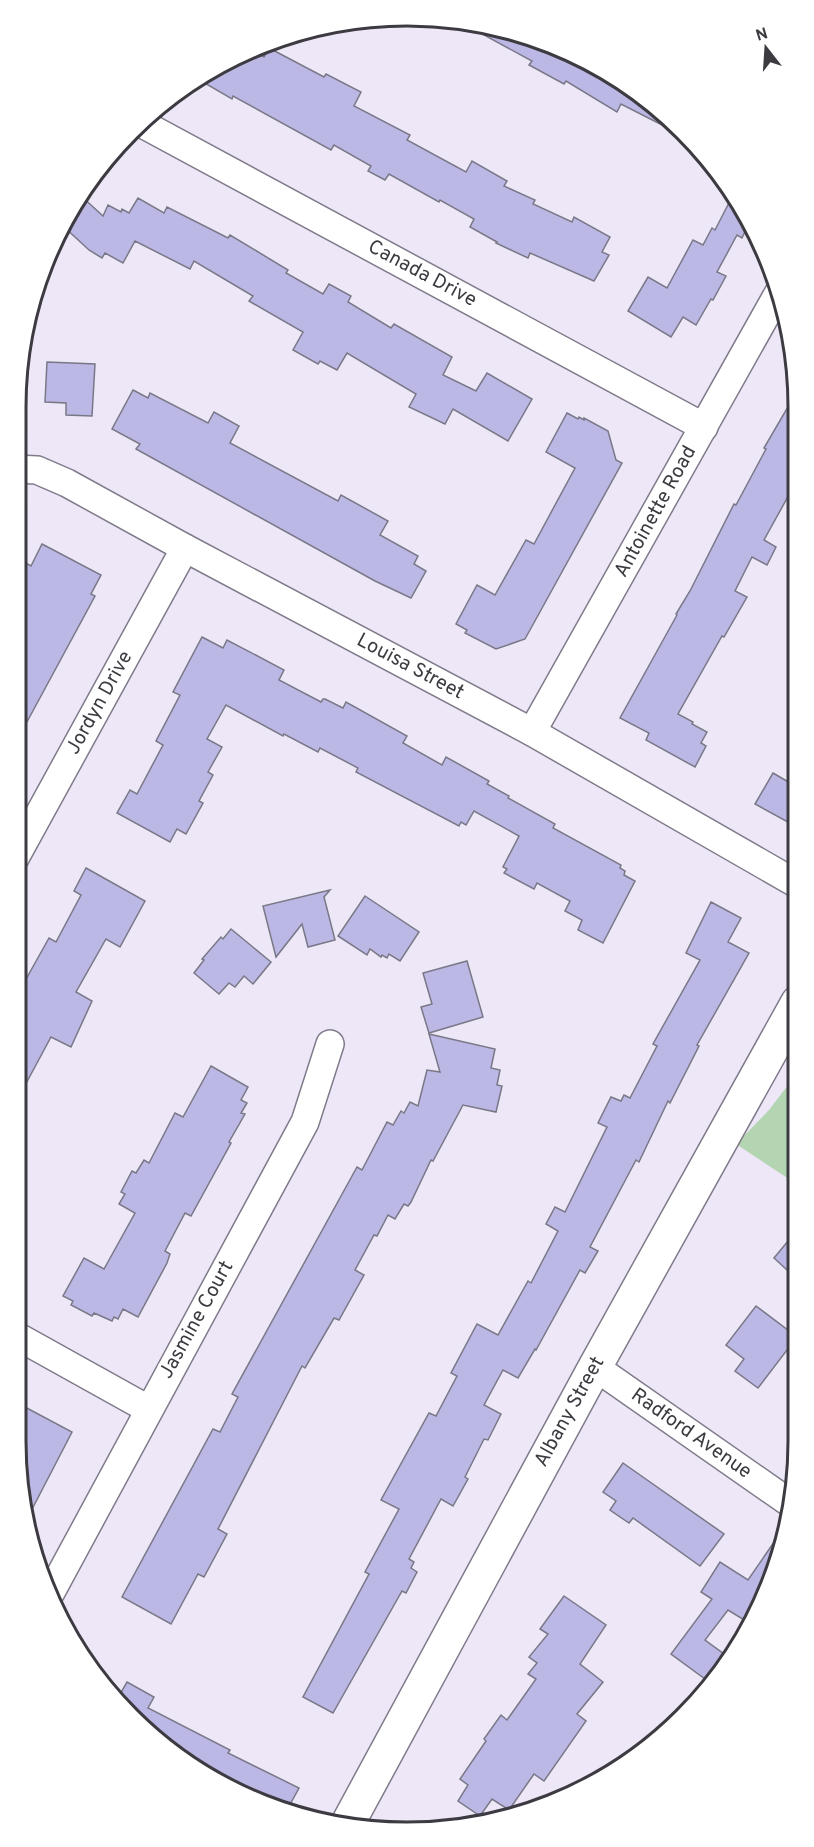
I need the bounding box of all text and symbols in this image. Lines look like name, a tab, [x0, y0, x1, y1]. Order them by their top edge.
north arrow	[736, 18, 796, 78]
text: N	[754, 24, 771, 47]
street label: Canada Drive	[363, 234, 481, 314]
street label: Antoinette Road	[609, 442, 703, 582]
street label: Louisa Street	[352, 628, 468, 706]
street label: Jordyn Drive	[61, 647, 139, 759]
street label: Jasmine Court	[154, 1256, 240, 1384]
street label: Albany Street	[529, 1352, 611, 1472]
street label: Radford Avenue	[626, 1383, 756, 1485]

